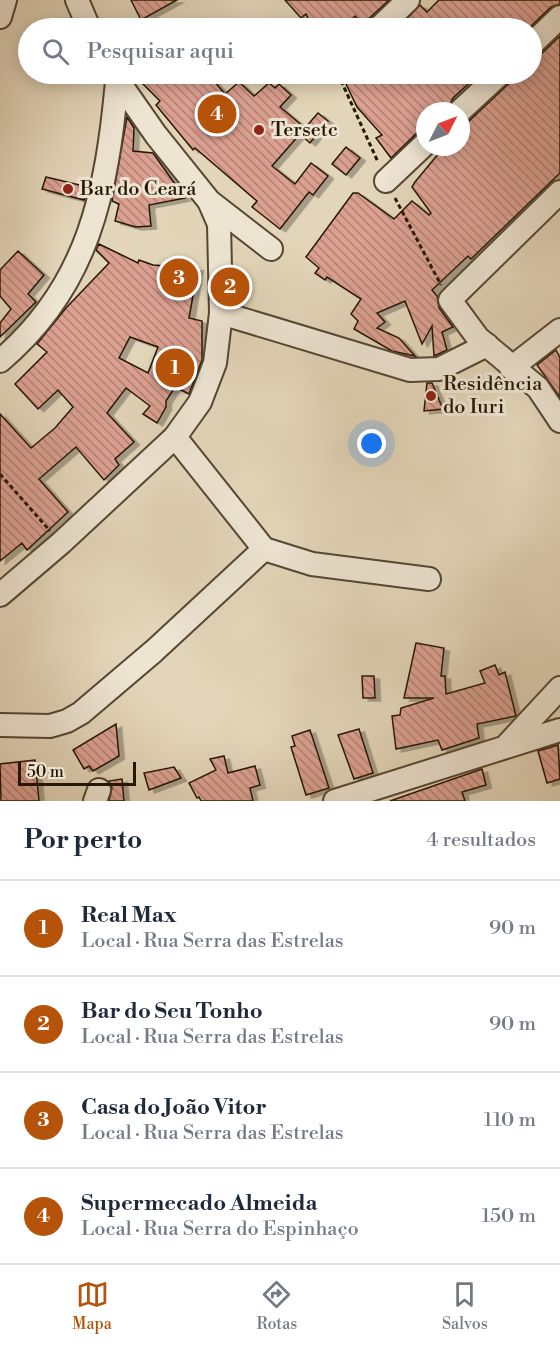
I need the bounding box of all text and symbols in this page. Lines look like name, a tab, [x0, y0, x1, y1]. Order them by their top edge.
search box	[18, 18, 542, 84]
icon: search	[39, 35, 72, 68]
text: Pesquisar aqui	[87, 38, 234, 65]
pin: 4	[198, 92, 236, 136]
north arrow	[416, 102, 470, 156]
place label: Tersetc	[271, 118, 338, 143]
marker: Tersetc	[252, 123, 266, 137]
place label: Bar do Ceará	[79, 177, 197, 202]
marker: Bar do Ceará	[61, 182, 75, 196]
pin: 3	[160, 256, 198, 300]
pin: 2	[210, 264, 250, 310]
pin: 1	[156, 346, 195, 391]
place label: Residência do Iuri	[443, 372, 543, 420]
marker: Residência do Iuri	[424, 389, 438, 403]
your location	[357, 429, 386, 458]
scale bar	[18, 759, 136, 786]
text: 50 m	[27, 762, 64, 782]
text: Por perto	[24, 824, 142, 856]
text: 4 resultados	[426, 828, 536, 853]
text: Real Max	[81, 902, 176, 929]
text: 1	[39, 916, 48, 941]
text: 90 m	[489, 916, 536, 941]
text: Local · Rua Serra das Estrelas	[81, 929, 344, 954]
text: Bar do Seu Tonho	[81, 998, 263, 1025]
text: 2	[37, 1012, 50, 1037]
text: 90 m	[489, 1012, 536, 1037]
text: Local · Rua Serra das Estrelas	[81, 1025, 344, 1050]
text: Casa do João Vitor	[81, 1094, 267, 1121]
text: 3	[37, 1108, 50, 1133]
text: 110 m	[484, 1108, 536, 1133]
text: Local · Rua Serra das Estrelas	[81, 1121, 344, 1146]
text: Supermecado Almeida	[81, 1190, 317, 1217]
text: 4	[37, 1204, 50, 1229]
text: 150 m	[481, 1204, 536, 1229]
text: Local · Rua Serra do Espinhaço	[81, 1217, 359, 1242]
tab: Mapa	[72, 1278, 112, 1334]
tab: Rotas	[257, 1278, 297, 1334]
tab: Salvos	[442, 1278, 488, 1334]

